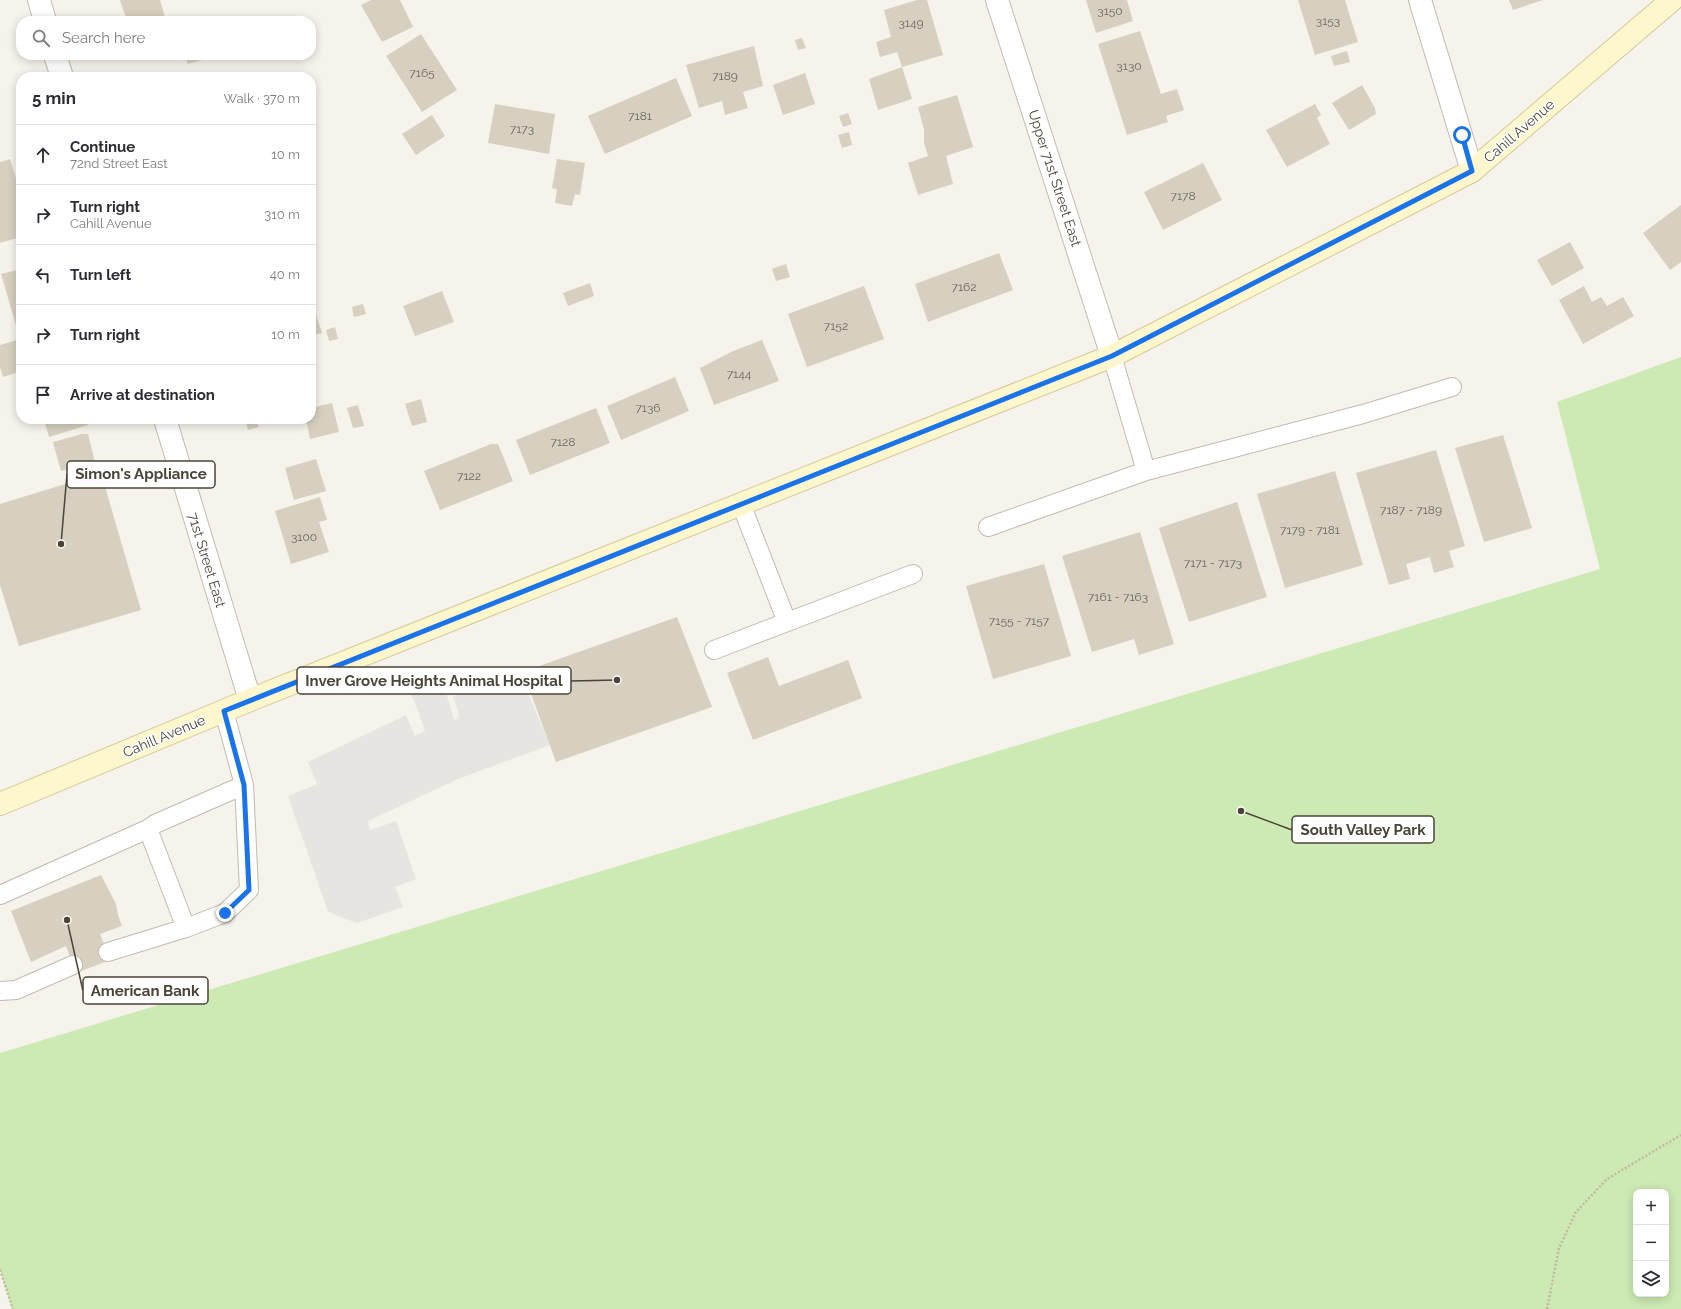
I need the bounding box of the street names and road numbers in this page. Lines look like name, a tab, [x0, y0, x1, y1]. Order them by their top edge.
street label: Cahill Avenue	[1481, 96, 1557, 166]
street label: Upper 71st Street East	[1025, 108, 1085, 249]
street label: 71st Street East	[185, 511, 229, 610]
street label: Cahill Avenue	[120, 711, 208, 761]

